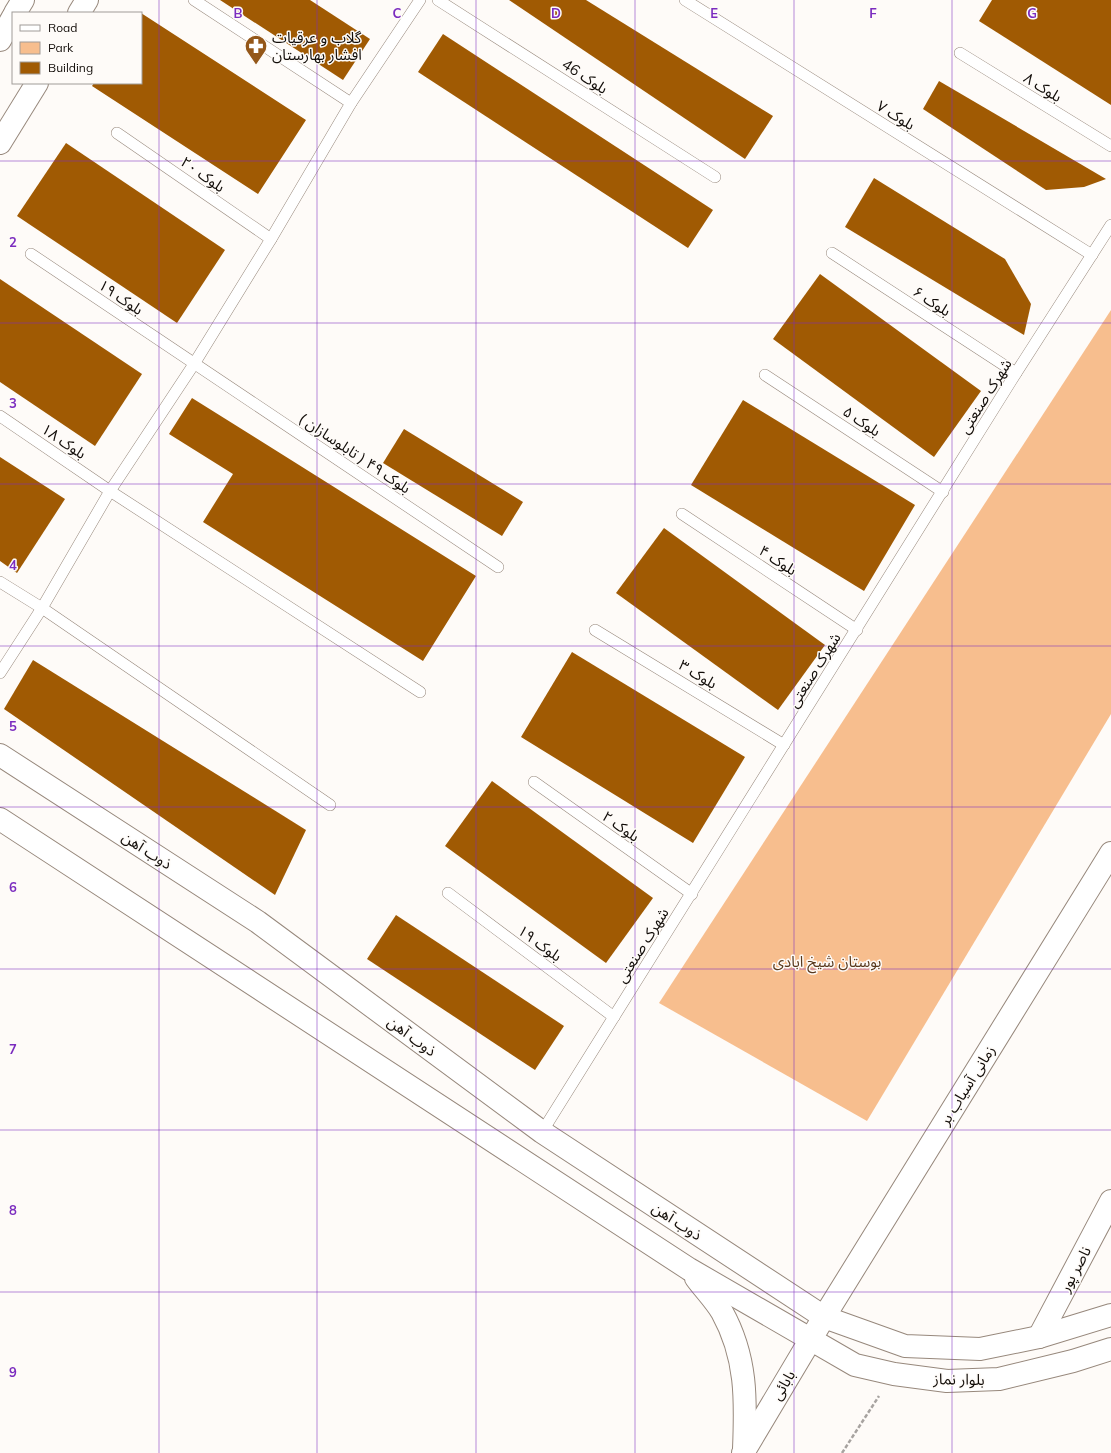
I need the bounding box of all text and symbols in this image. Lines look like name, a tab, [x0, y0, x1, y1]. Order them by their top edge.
text: B	[234, 5, 243, 21]
text: C	[393, 5, 402, 21]
text: D	[551, 5, 561, 21]
text: E	[710, 5, 718, 21]
text: F	[869, 5, 877, 21]
text: G	[1027, 5, 1037, 21]
legend	[12, 12, 142, 84]
text: Road	[48, 20, 77, 35]
place label: گلاب و عرقیات افشار بهارستان	[272, 28, 362, 64]
pharmacy icon: گلاب و عرقیات افشار بهارستان	[243, 33, 269, 66]
text: Park	[48, 40, 74, 55]
street label: بلوک 46	[559, 54, 611, 98]
text: Building	[48, 60, 93, 75]
street label: بلوک ۸	[1020, 68, 1066, 106]
street label: بلوک ۷	[873, 96, 919, 134]
street label: بلوک ۲۰	[177, 152, 229, 196]
text: 2	[9, 234, 17, 250]
street label: بلوک ۱۹	[95, 275, 147, 319]
street label: بلوک ۶	[910, 282, 954, 320]
street label: شهرک صنعتی	[954, 355, 1016, 437]
text: 3	[9, 395, 17, 411]
street label: بلوک ۵	[840, 402, 884, 440]
street label: بلوک ۴۹ ( تابلوسازان )	[296, 409, 414, 497]
street label: بلوک ۱۸	[38, 419, 90, 463]
street label: بلوک ۴	[756, 541, 800, 579]
text: 4	[9, 557, 17, 573]
street label: شهرک صنعتی	[783, 629, 845, 711]
street label: بلوک ۳	[675, 655, 721, 693]
text: 5	[9, 718, 17, 734]
street label: بلوک ۲	[599, 806, 643, 846]
street label: ذوب آهن	[118, 827, 176, 873]
text: 6	[9, 879, 17, 895]
street label: شهرک صنعتی	[611, 904, 673, 986]
street label: بلوک ۱۹	[514, 921, 566, 965]
park label: بوستان شیخ ابادی	[773, 952, 881, 974]
street label: ذوب آهن	[384, 1012, 440, 1060]
text: 7	[9, 1041, 17, 1057]
street label: زمانی آسیاب بر	[935, 1042, 999, 1129]
street label: ذوب آهن	[648, 1198, 706, 1244]
text: 8	[9, 1202, 17, 1218]
street label: ناصر پور	[1055, 1243, 1096, 1296]
text: 9	[9, 1364, 17, 1380]
street label: بابائی	[767, 1366, 799, 1404]
street label: بلوار نماز	[932, 1369, 985, 1389]

